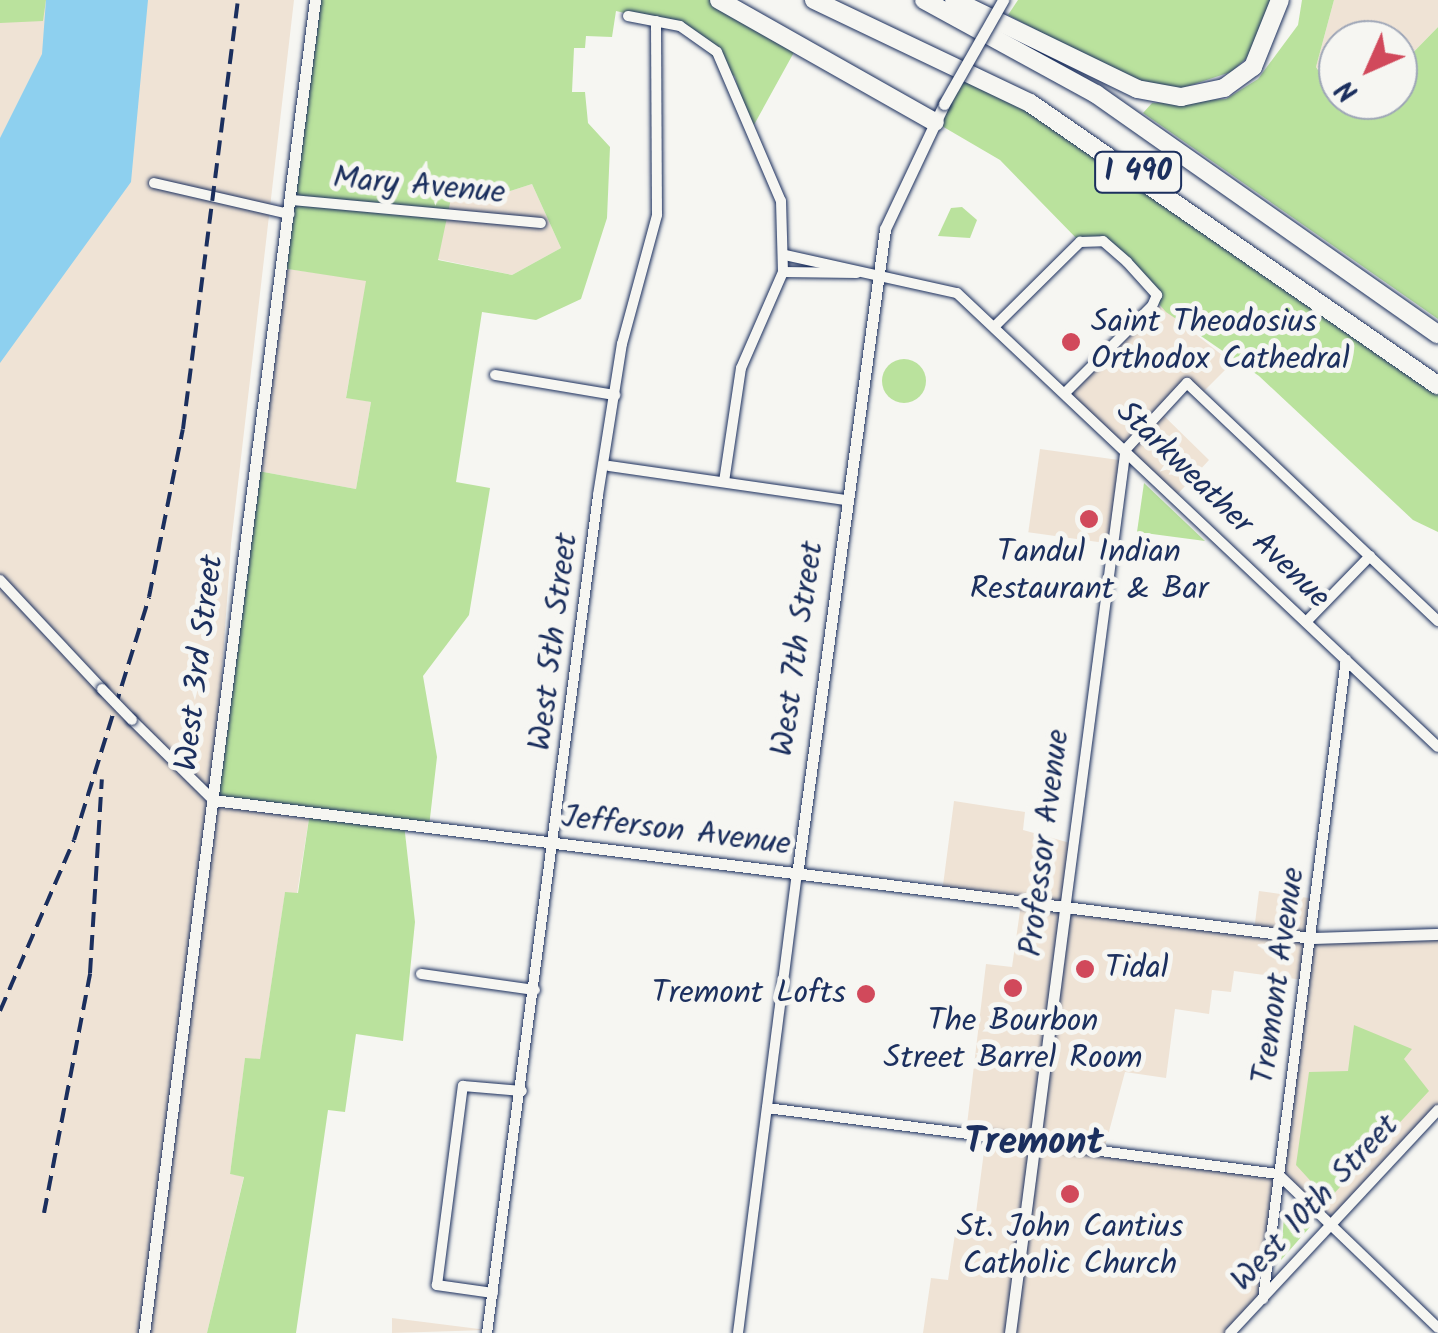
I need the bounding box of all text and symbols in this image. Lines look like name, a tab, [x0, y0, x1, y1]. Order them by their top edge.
north arrow	[1318, 20, 1418, 120]
text: N	[1326, 68, 1370, 112]
road number: I 490	[1093, 147, 1183, 197]
street label: Mary Avenue	[331, 160, 507, 214]
place label: Saint Theodosius Orthodox Cathedral	[1091, 305, 1350, 380]
marker: Saint Theodosius Orthodox Cathedral	[1060, 331, 1082, 353]
street label: Starkweather Avenue	[1107, 394, 1337, 618]
marker: Tandul Indian Restaurant & Bar	[1078, 508, 1100, 530]
street label: West 5th Street	[523, 531, 587, 753]
place label: Tandul Indian Restaurant & Bar	[970, 535, 1208, 610]
street label: West 7th Street	[765, 539, 833, 759]
street label: West 3rd Street	[169, 553, 233, 773]
street label: Professor Avenue	[1013, 727, 1079, 959]
street label: Jefferson Avenue	[559, 799, 793, 865]
street label: Tremont Avenue	[1246, 865, 1314, 1087]
place label: Tidal	[1105, 950, 1169, 988]
marker: Tidal	[1074, 958, 1096, 980]
place label: Tremont Lofts	[652, 975, 846, 1013]
marker: The Bourbon Street Barrel Room	[1002, 977, 1024, 999]
marker: Tremont Lofts	[855, 983, 877, 1005]
place label: The Bourbon Street Barrel Room	[884, 1004, 1142, 1079]
street label: West 10th Street	[1224, 1108, 1408, 1300]
district label: Tremont	[964, 1121, 1104, 1167]
marker: St. John Cantius Catholic Church	[1059, 1183, 1081, 1205]
place label: St. John Cantius Catholic Church	[957, 1210, 1183, 1285]

